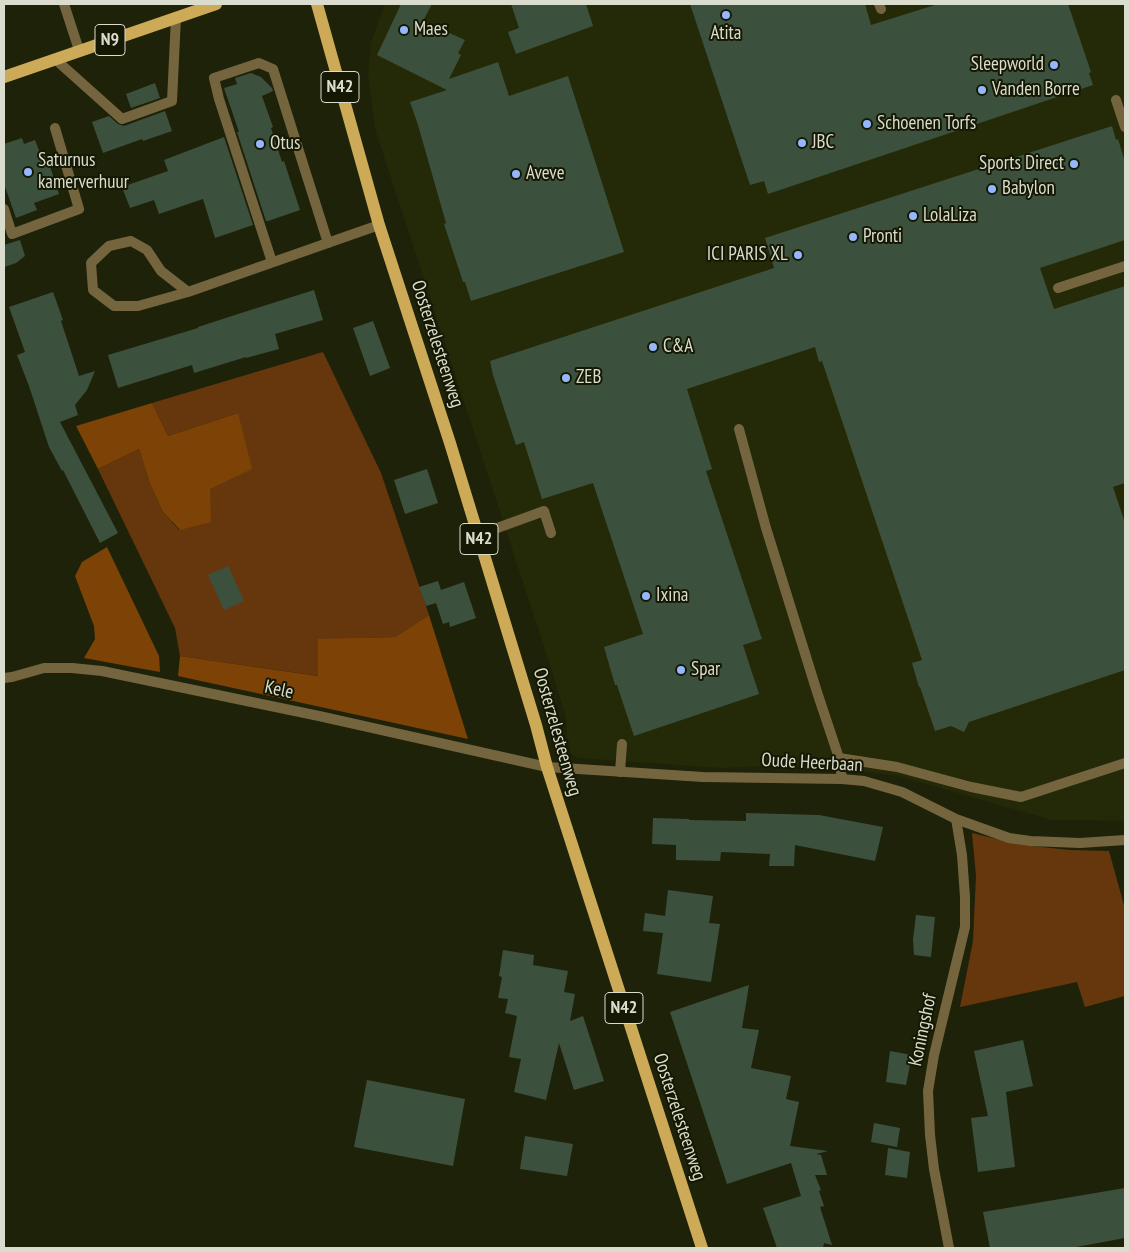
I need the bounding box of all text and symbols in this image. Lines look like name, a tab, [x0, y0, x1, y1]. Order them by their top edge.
marker: Atita	[720, 9, 732, 21]
place label: Maes	[414, 19, 448, 41]
place label: Atita	[711, 23, 741, 45]
road number: N9	[95, 24, 125, 56]
marker: Maes	[398, 24, 410, 36]
place label: Sleepworld	[971, 54, 1044, 76]
marker: Sleepworld	[1048, 59, 1060, 71]
road number: N42	[321, 72, 359, 102]
place label: Vanden Borre	[992, 79, 1080, 101]
marker: Vanden Borre	[976, 84, 988, 96]
place label: Schoenen Torfs	[877, 113, 976, 135]
marker: Schoenen Torfs	[861, 118, 873, 130]
place label: JBC	[812, 132, 834, 154]
place label: Otus	[270, 133, 300, 155]
marker: JBC	[796, 137, 808, 149]
marker: Otus	[254, 138, 266, 150]
place label: Saturnus kamerverhuur	[38, 150, 129, 194]
place label: Sports Direct	[979, 153, 1064, 175]
marker: Sports Direct	[1068, 158, 1080, 170]
place label: Aveve	[526, 163, 565, 185]
marker: Saturnus kamerverhuur	[22, 166, 34, 178]
marker: Aveve	[510, 168, 522, 180]
place label: Babylon	[1002, 178, 1055, 200]
marker: Babylon	[986, 183, 998, 195]
place label: LolaLiza	[923, 205, 977, 227]
marker: LolaLiza	[907, 210, 919, 222]
place label: Pronti	[863, 226, 902, 248]
marker: Pronti	[847, 231, 859, 243]
place label: ICI PARIS XL	[707, 244, 788, 266]
marker: ICI PARIS XL	[792, 249, 804, 261]
street label: Oosterzelesteenweg	[406, 278, 468, 410]
place label: C&A	[663, 336, 693, 358]
marker: C&A	[647, 341, 659, 353]
place label: ZEB	[576, 367, 601, 389]
marker: ZEB	[560, 372, 572, 384]
road number: N42	[460, 524, 498, 554]
place label: Ixina	[656, 585, 688, 607]
marker: Ixina	[640, 590, 652, 602]
place label: Spar	[691, 659, 720, 681]
marker: Spar	[675, 664, 687, 676]
street label: Oosterzelesteenweg	[528, 665, 586, 799]
street label: Kele	[263, 676, 295, 704]
street label: Oude Heerbaan	[761, 749, 863, 777]
road number: N42	[605, 992, 643, 1024]
street label: Koningshof	[904, 992, 942, 1068]
street label: Oosterzelesteenweg	[648, 1051, 710, 1183]

